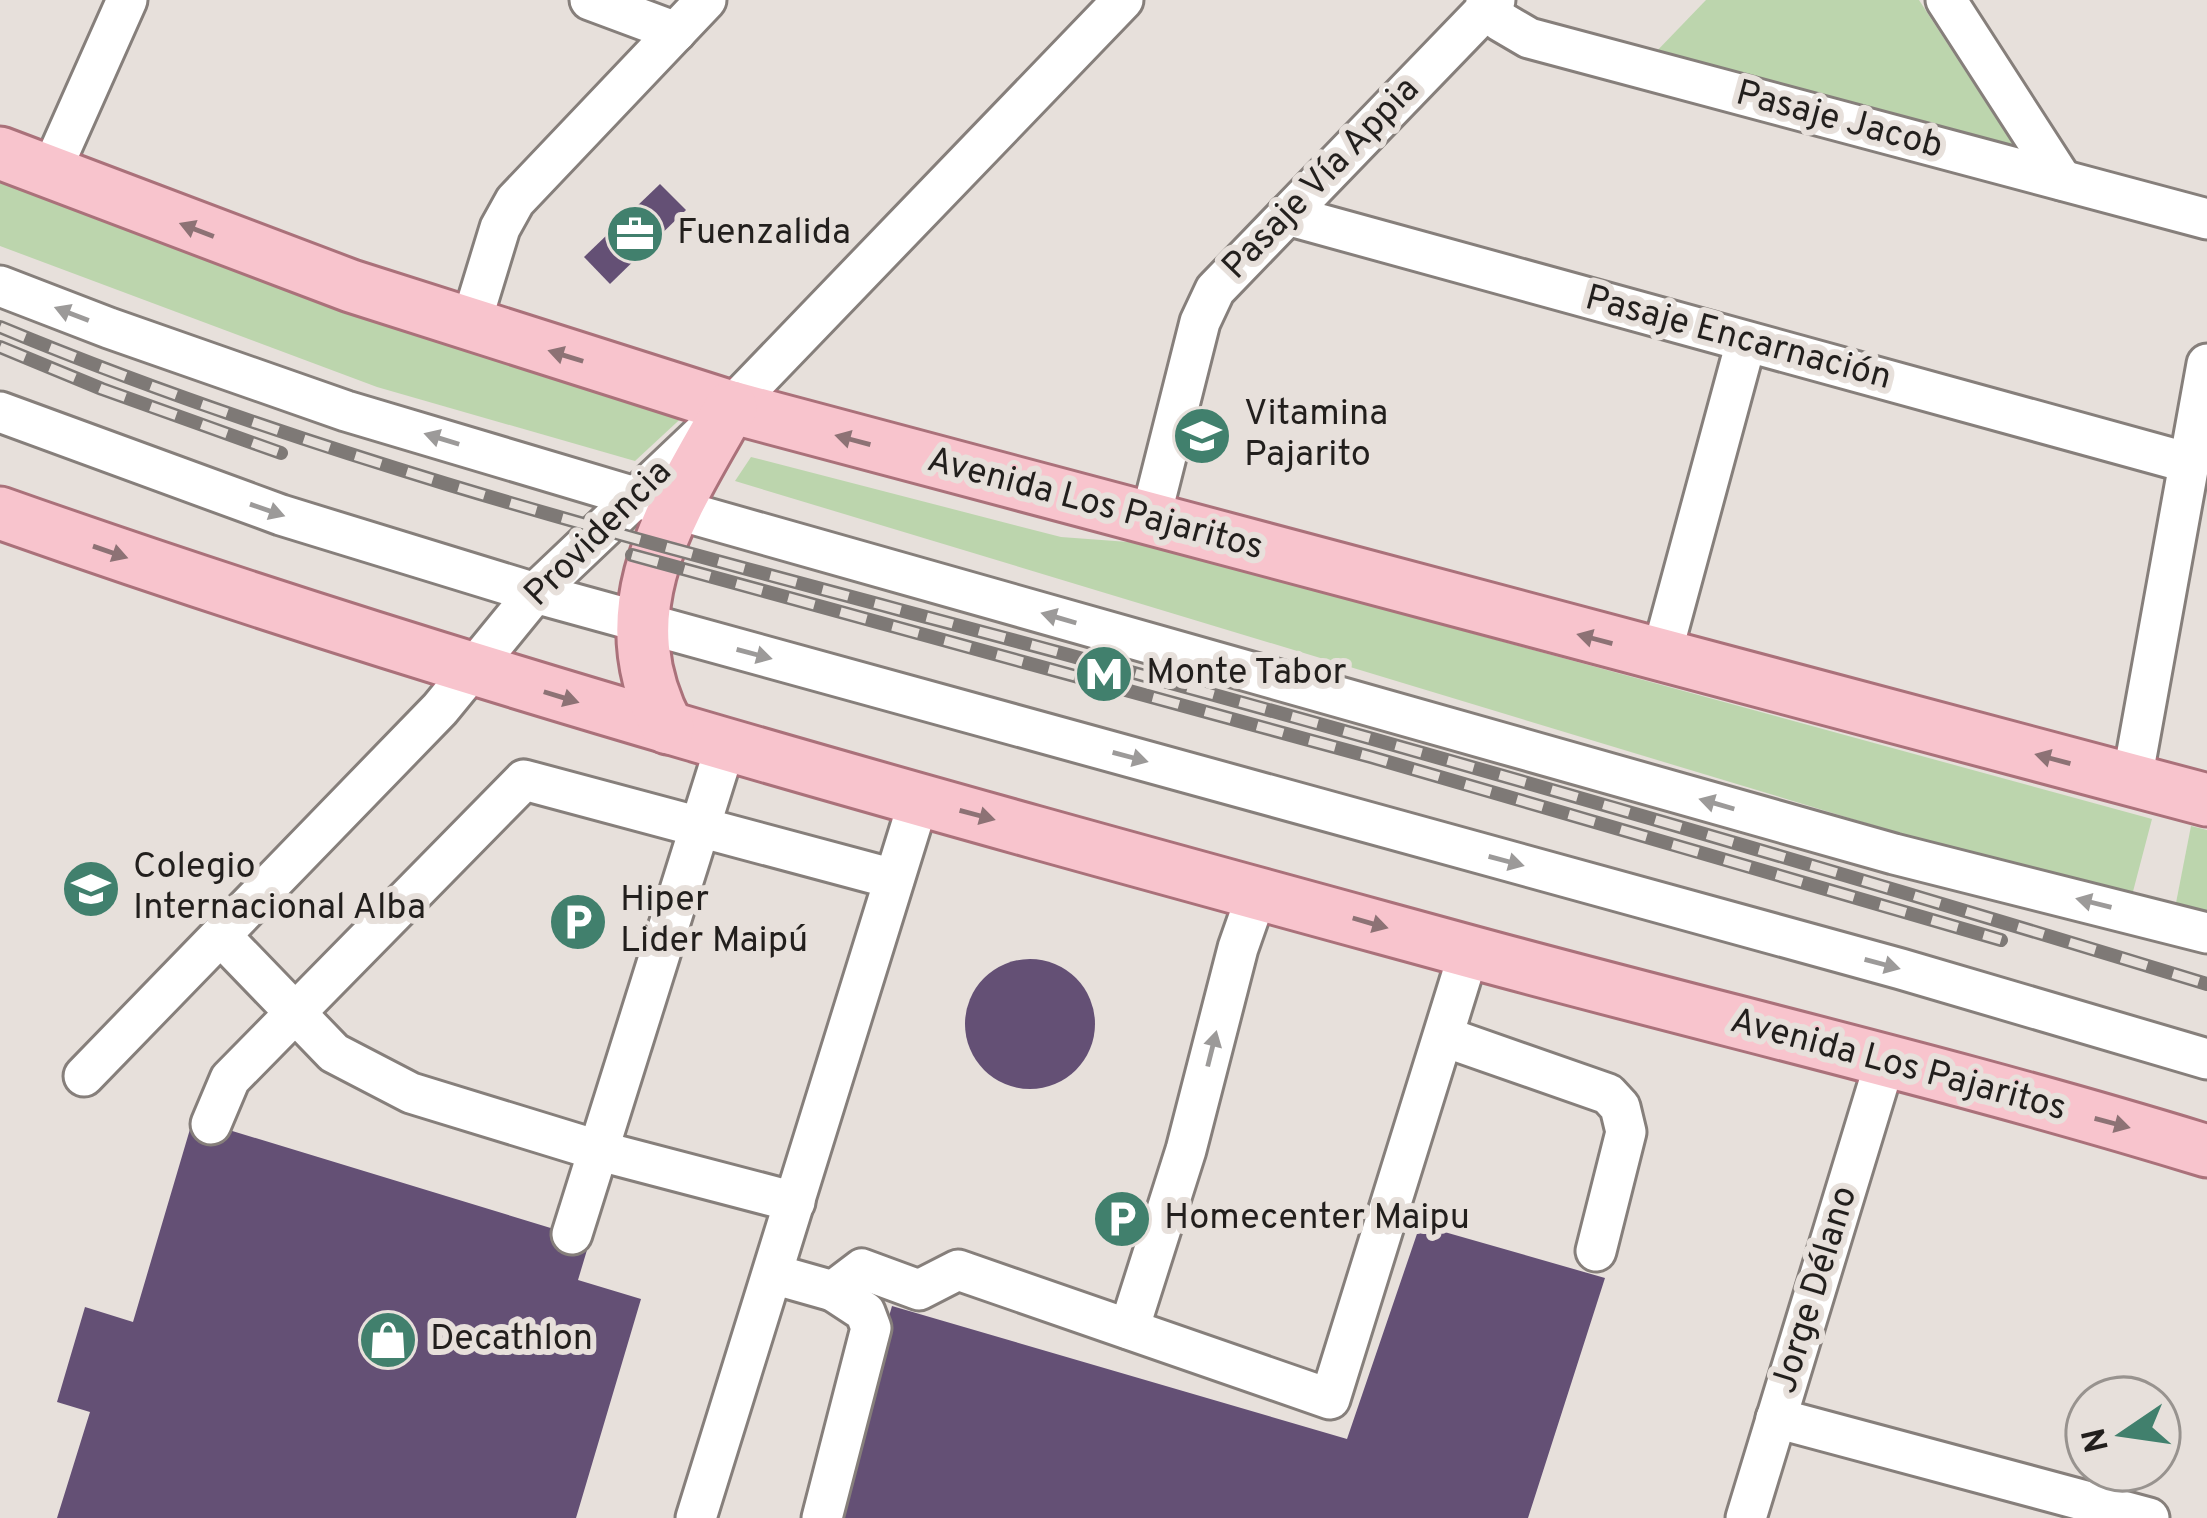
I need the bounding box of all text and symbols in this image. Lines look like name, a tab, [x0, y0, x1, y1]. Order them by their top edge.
street label: Pasaje Vía Appia	[1214, 68, 1430, 290]
street label: Pasaje Jacob	[1731, 71, 1947, 171]
office icon: Fuenzalida	[604, 203, 666, 265]
place label: Fuenzalida	[677, 211, 851, 257]
one-way arrow	[179, 220, 215, 239]
street label: Pasaje Encarnación	[1580, 276, 1896, 402]
one-way arrow	[54, 304, 90, 323]
one-way arrow	[547, 345, 584, 364]
place label: Vitamina Pajarito	[1244, 392, 1388, 479]
school or university icon: Vitamina Pajarito	[1171, 405, 1233, 467]
one-way arrow	[423, 429, 460, 447]
one-way arrow	[834, 430, 871, 449]
street label: Avenida Los Pajaritos	[922, 438, 1268, 572]
street label: Providencia	[516, 451, 682, 617]
one-way arrow	[250, 502, 286, 520]
one-way arrow	[92, 544, 128, 562]
one-way arrow	[1040, 607, 1077, 626]
one-way arrow	[1576, 628, 1613, 647]
metro station icon: Monte Tabor	[1073, 643, 1135, 705]
one-way arrow	[736, 645, 773, 664]
place label: Monte Tabor	[1146, 651, 1347, 697]
one-way arrow	[544, 689, 580, 707]
one-way arrow	[1112, 749, 1149, 768]
one-way arrow	[2035, 749, 2072, 768]
one-way arrow	[1698, 793, 1735, 812]
one-way arrow	[959, 807, 996, 826]
place label: Colegio Internacional Alba	[133, 845, 426, 932]
one-way arrow	[1488, 852, 1525, 871]
school or university icon: Colegio Internacional Alba	[60, 858, 122, 920]
place label: Hiper Lider Maipú	[620, 878, 808, 965]
parking icon: Hiper Lider Maipú	[547, 891, 609, 953]
one-way arrow	[2075, 893, 2112, 912]
one-way arrow	[1352, 915, 1389, 934]
one-way arrow	[1865, 956, 1901, 974]
street label: Avenida Los Pajaritos	[1725, 999, 2071, 1133]
one-way arrow	[1203, 1030, 1222, 1067]
one-way arrow	[2094, 1114, 2131, 1133]
street label: Jorge Délano	[1763, 1181, 1869, 1399]
parking icon: Homecenter Maipu	[1091, 1188, 1153, 1250]
place label: Homecenter Maipu	[1164, 1196, 1470, 1242]
shop icon: Decathlon	[357, 1309, 419, 1371]
place label: Decathlon	[430, 1317, 593, 1363]
north arrow	[2063, 1374, 2183, 1494]
text: N	[2075, 1424, 2121, 1456]

